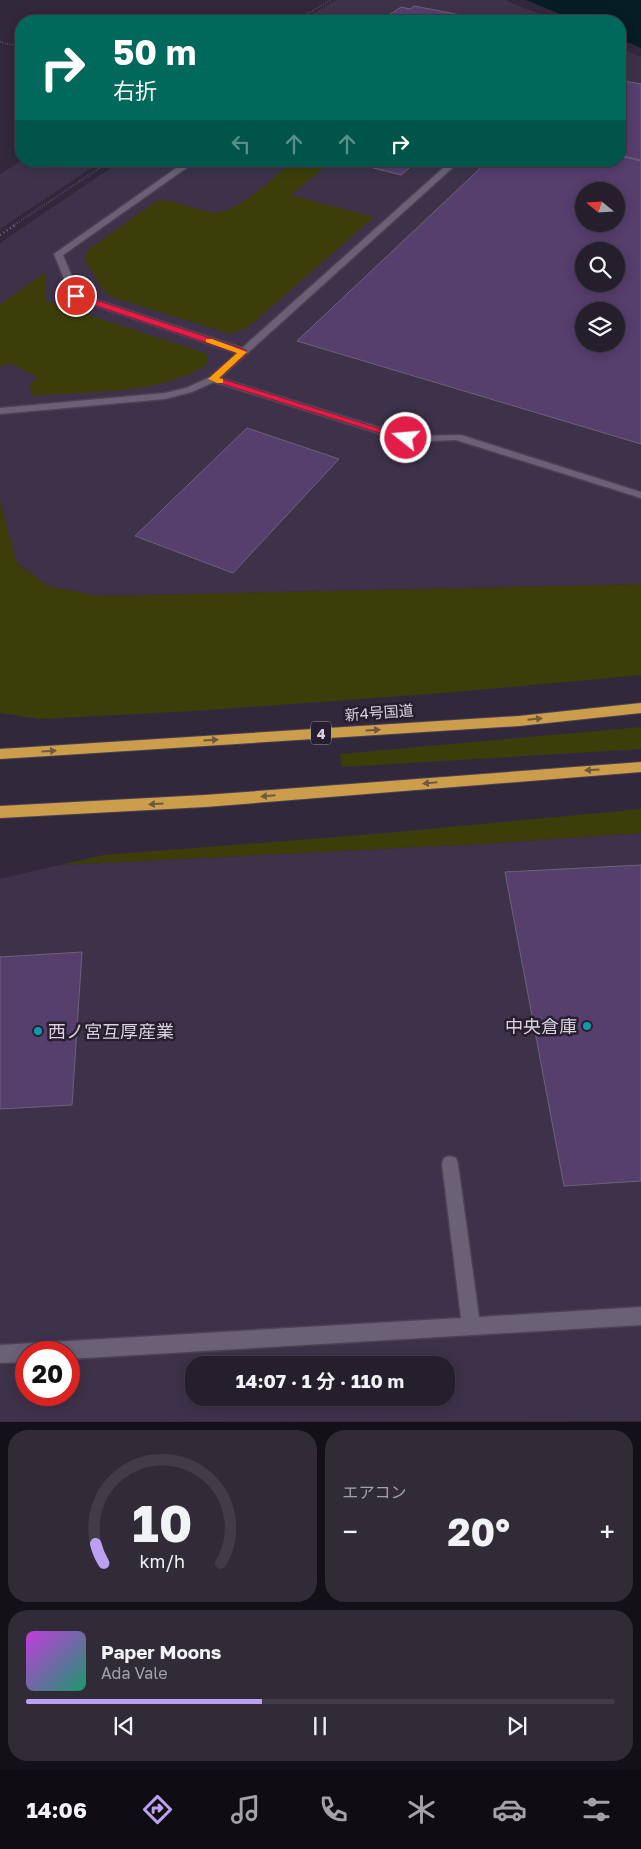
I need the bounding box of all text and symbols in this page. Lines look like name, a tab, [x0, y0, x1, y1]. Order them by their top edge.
text: 50 m	[113, 31, 196, 73]
icon: right	[30, 35, 95, 100]
text: 右折	[113, 77, 157, 104]
icon: left	[227, 130, 255, 158]
icon: ahead	[280, 130, 308, 158]
icon: ahead	[333, 130, 361, 158]
icon: right	[386, 130, 414, 158]
north arrow	[575, 182, 625, 232]
map controls	[575, 182, 625, 352]
button: search	[575, 242, 625, 292]
pin	[55, 275, 97, 317]
icon: arrive	[62, 282, 90, 310]
button: layers	[575, 302, 625, 352]
position arrow	[379, 411, 431, 463]
street label: 新4号国道	[344, 701, 414, 723]
one-way arrow	[527, 715, 543, 723]
road number: 4	[311, 721, 331, 744]
one-way arrow	[365, 725, 381, 733]
one-way arrow	[203, 736, 219, 744]
one-way arrow	[41, 746, 57, 754]
one-way arrow	[584, 766, 600, 774]
one-way arrow	[422, 779, 438, 787]
one-way arrow	[260, 793, 276, 801]
one-way arrow	[148, 800, 164, 808]
place label: 中央倉庫	[505, 1015, 577, 1037]
place label: 西ノ宮互厚産業	[48, 1020, 174, 1042]
marker: 中央倉庫	[581, 1020, 593, 1032]
marker: 西ノ宮互厚産業	[32, 1025, 44, 1037]
speed limit sign: 20	[15, 1341, 80, 1406]
text: 14:07 · 1 分 · 110 m	[236, 1369, 404, 1392]
text: エアコン	[343, 1482, 407, 1502]
text: 10	[132, 1491, 193, 1553]
text: 20°	[447, 1509, 510, 1554]
text: −	[343, 1515, 358, 1548]
text: +	[600, 1515, 615, 1548]
text: km/h	[140, 1550, 185, 1572]
text: Paper Moons	[101, 1640, 221, 1663]
text: Ada Vale	[101, 1663, 167, 1683]
icon: previous	[110, 1712, 138, 1740]
icon: pause	[306, 1712, 334, 1740]
icon: next	[503, 1712, 531, 1740]
icon: directions	[140, 1792, 175, 1827]
icon: music	[228, 1792, 263, 1827]
icon: phone	[316, 1792, 351, 1827]
icon: climate	[404, 1792, 439, 1827]
icon: car	[492, 1792, 527, 1827]
icon: filters	[579, 1792, 614, 1827]
text: 14:06	[26, 1796, 87, 1823]

